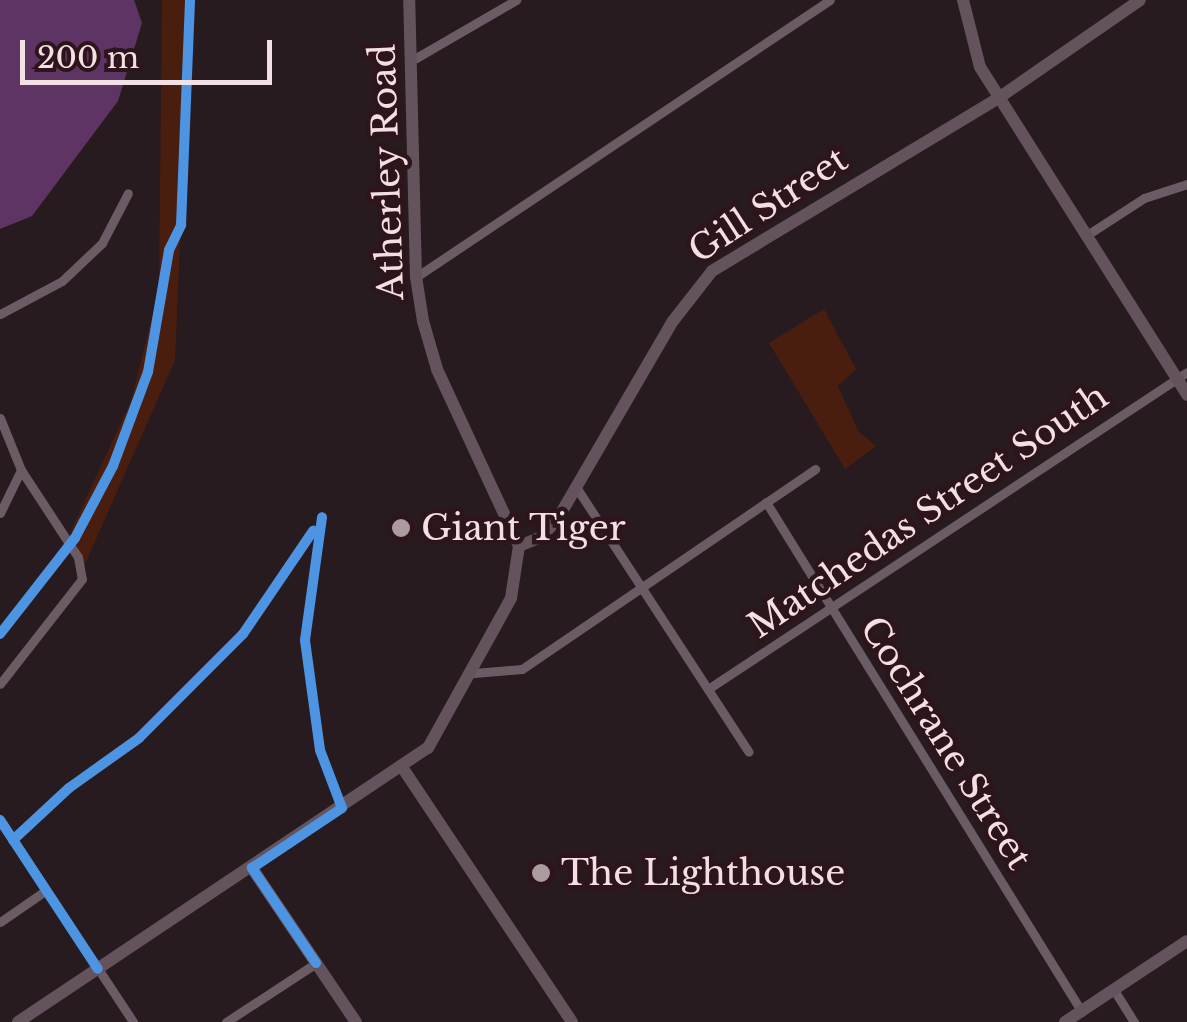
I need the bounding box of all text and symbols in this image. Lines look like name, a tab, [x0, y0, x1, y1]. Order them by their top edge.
scale bar	[25, 20, 278, 82]
text: 200 m	[37, 39, 139, 76]
street label: Atherley Road	[362, 43, 412, 301]
street label: Gill Street	[681, 138, 855, 272]
street label: Matchedas Street South	[740, 375, 1116, 647]
place label: Giant Tiger	[421, 507, 627, 549]
marker: Giant Tiger	[390, 517, 412, 539]
street label: Cochrane Street	[852, 609, 1040, 877]
place label: The Lighthouse	[561, 852, 845, 894]
marker: The Lighthouse	[530, 862, 552, 884]

